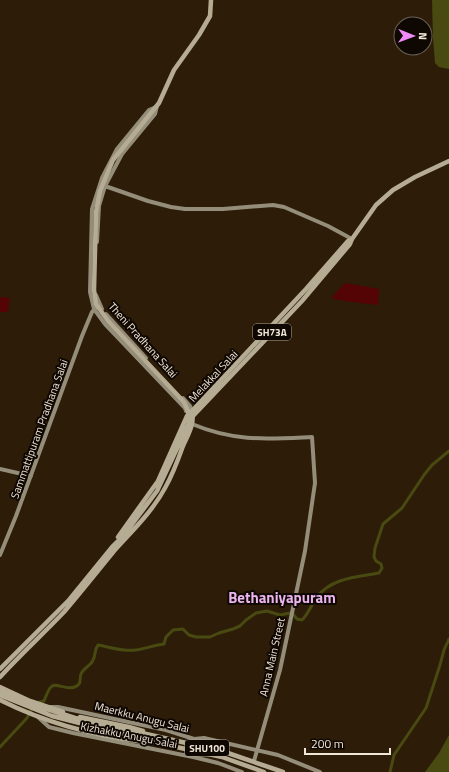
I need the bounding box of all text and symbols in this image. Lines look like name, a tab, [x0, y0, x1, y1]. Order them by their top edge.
north arrow	[393, 16, 433, 56]
text: N	[415, 32, 431, 40]
street label: Theni Pradhana Salai	[105, 299, 181, 381]
road number: SH73A	[253, 324, 291, 340]
street label: Melakkal Salai	[185, 347, 241, 405]
street label: Sammattipuram Pradhana Salai	[6, 357, 72, 501]
district label: Bethaniyapuram	[228, 586, 336, 609]
street label: Anna Main Street	[255, 616, 289, 698]
street label: Maerkku Anugu Salai	[93, 697, 191, 737]
street label: Kizhakku Anugu Salai	[79, 718, 179, 752]
scale bar	[305, 730, 390, 756]
text: 200 m	[311, 734, 344, 753]
road number: SHU100	[185, 740, 229, 756]

